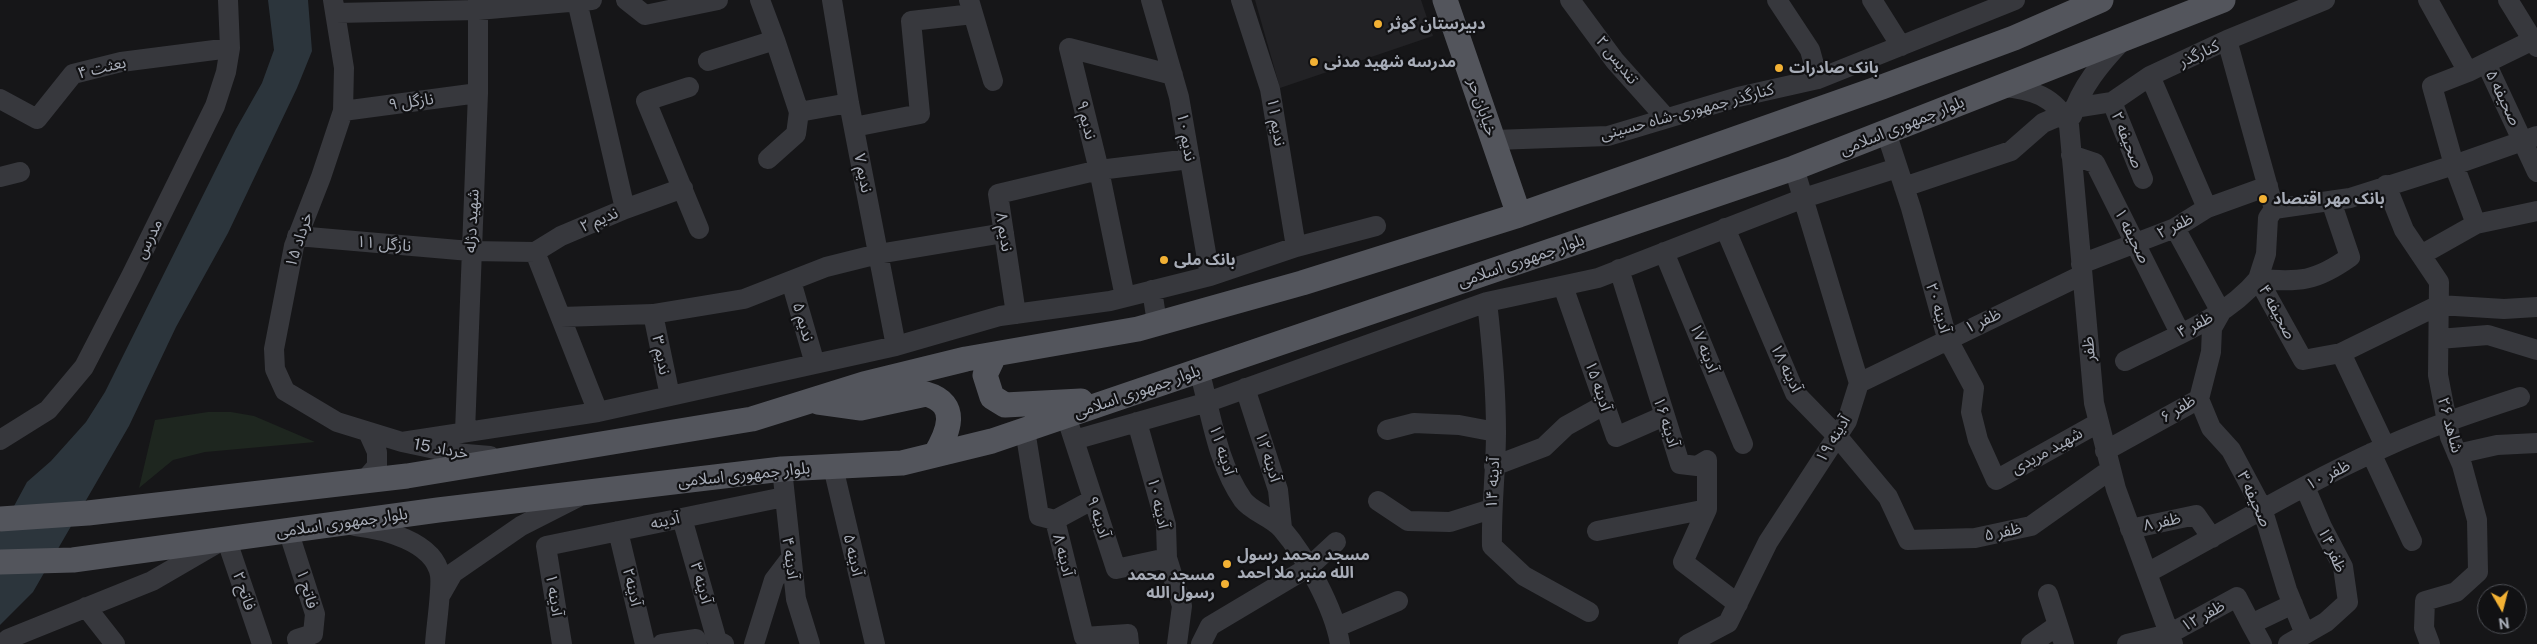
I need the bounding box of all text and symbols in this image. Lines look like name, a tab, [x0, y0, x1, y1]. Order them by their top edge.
place label: دبیرستان کوثر	[1388, 14, 1485, 34]
marker: دبیرستان کوثر	[1372, 18, 1384, 30]
street label: تندیس ۲	[1592, 32, 1642, 88]
street label: کنارگذر	[2175, 36, 2223, 72]
place label: مدرسه شهید مدنی	[1324, 52, 1456, 72]
street label: بعثت ۴	[76, 53, 128, 83]
marker: مدرسه شهید مدنی	[1308, 56, 1320, 68]
place label: بانک صادرات	[1789, 58, 1879, 78]
marker: بانک صادرات	[1773, 62, 1785, 74]
street label: صحیفه ۵	[2481, 67, 2525, 129]
street label: خیابان حر	[1463, 76, 1501, 138]
street label: کنارگذر جمهوری-شاه حسینی	[1598, 80, 1776, 144]
street label: نازگل ۹	[387, 89, 435, 115]
street label: بلوار جمهوری اسلامی	[1837, 92, 1967, 160]
street label: ندیم ۱۱	[1263, 96, 1289, 148]
street label: ندیم ۹	[1072, 98, 1100, 142]
street label: صحیفه ۲	[2107, 109, 2147, 171]
street label: ندیم ۱۰	[1172, 111, 1200, 163]
street label: ندیم ۷	[850, 152, 876, 194]
street label: شهید دژله	[461, 189, 483, 253]
place label: بانک مهر اقتصاد	[2273, 189, 2385, 209]
marker: بانک مهر اقتصاد	[2257, 193, 2269, 205]
street label: ندیم ۲	[577, 203, 621, 237]
street label: صحیفه ۱	[2110, 205, 2154, 267]
street label: ظفر ۲	[2154, 209, 2196, 243]
street label: ۱۵ خرداد	[281, 210, 317, 270]
street label: ندیم ۸	[991, 211, 1017, 253]
street label: مدرس	[131, 216, 167, 262]
street label: بلوار جمهوری اسلامی	[1455, 230, 1587, 292]
street label: نازگل ۱۱	[356, 232, 412, 256]
place label: بانک ملی	[1174, 250, 1236, 270]
marker: بانک ملی	[1158, 254, 1170, 266]
street label: آدینه ۲۰	[1921, 281, 1955, 335]
street label: صحیفه ۴	[2254, 281, 2300, 343]
street label: ندیم ۵	[788, 300, 818, 344]
street label: ظفر ۱	[1962, 304, 2004, 338]
street label: ظفر ۴	[2174, 308, 2216, 342]
street label: آدینه ۱۷	[1685, 320, 1723, 376]
street label: ندیم ۳	[648, 334, 674, 376]
street label: ظفر	[2078, 336, 2100, 362]
street label: آدینه ۱۸	[1766, 341, 1806, 395]
street label: آدینه ۱۵	[1581, 358, 1615, 414]
street label: بلوار جمهوری اسلامی	[1071, 361, 1203, 423]
street label: ظفر ۶	[2157, 391, 2199, 427]
street label: آدینه ۱۶	[1649, 394, 1683, 450]
street label: شاهد ۲۶	[2433, 395, 2467, 455]
street label: آدینه ۱۹	[1811, 412, 1855, 466]
street label: آدینه ۱۱	[1205, 422, 1239, 478]
street label: شهید مریدی	[2008, 424, 2086, 478]
street label: آدینه ۱۲	[1251, 429, 1285, 485]
street label: 15 خرداد	[412, 435, 470, 463]
street label: ظفر ۱۰	[2303, 456, 2353, 494]
street label: آدینه ۱۴	[1482, 457, 1504, 509]
street label: بلوار جمهوری اسلامی	[677, 459, 811, 491]
street label: صحیفه ۳	[2233, 468, 2275, 530]
street label: آدینه ۱۰	[1143, 476, 1173, 530]
street label: آدینه ۹	[1082, 494, 1114, 540]
street label: بلوار جمهوری اسلامی	[275, 504, 409, 542]
street label: آدینه	[649, 509, 681, 533]
street label: ظفر ۸	[2141, 509, 2183, 535]
street label: ظفر ۵	[1982, 519, 2024, 545]
street label: ظفر ۱۴	[2314, 524, 2350, 576]
street label: آدینه ۵	[839, 532, 867, 578]
street label: آدینه ۸	[1049, 532, 1077, 578]
street label: آدینه ۴	[778, 536, 802, 580]
place label: مسجد محمد رسول الله منبر ملا احمد	[1237, 545, 1370, 583]
marker: مسجد محمد رسول الله منبر ملا احمد	[1221, 558, 1233, 570]
street label: آدینه ۳	[686, 560, 716, 606]
place label: مسجد محمد رسول الله	[1127, 565, 1215, 603]
street label: آدینه۲	[618, 566, 646, 608]
street label: فاتح ۱	[292, 567, 322, 611]
street label: فاتح ۲	[228, 569, 260, 613]
street label: آدینه ۱	[541, 573, 567, 617]
marker: مسجد محمد رسول الله	[1219, 578, 1231, 590]
north arrow	[2477, 584, 2527, 634]
street label: ظفر ۱۲	[2178, 596, 2228, 636]
text: N	[2497, 614, 2510, 632]

